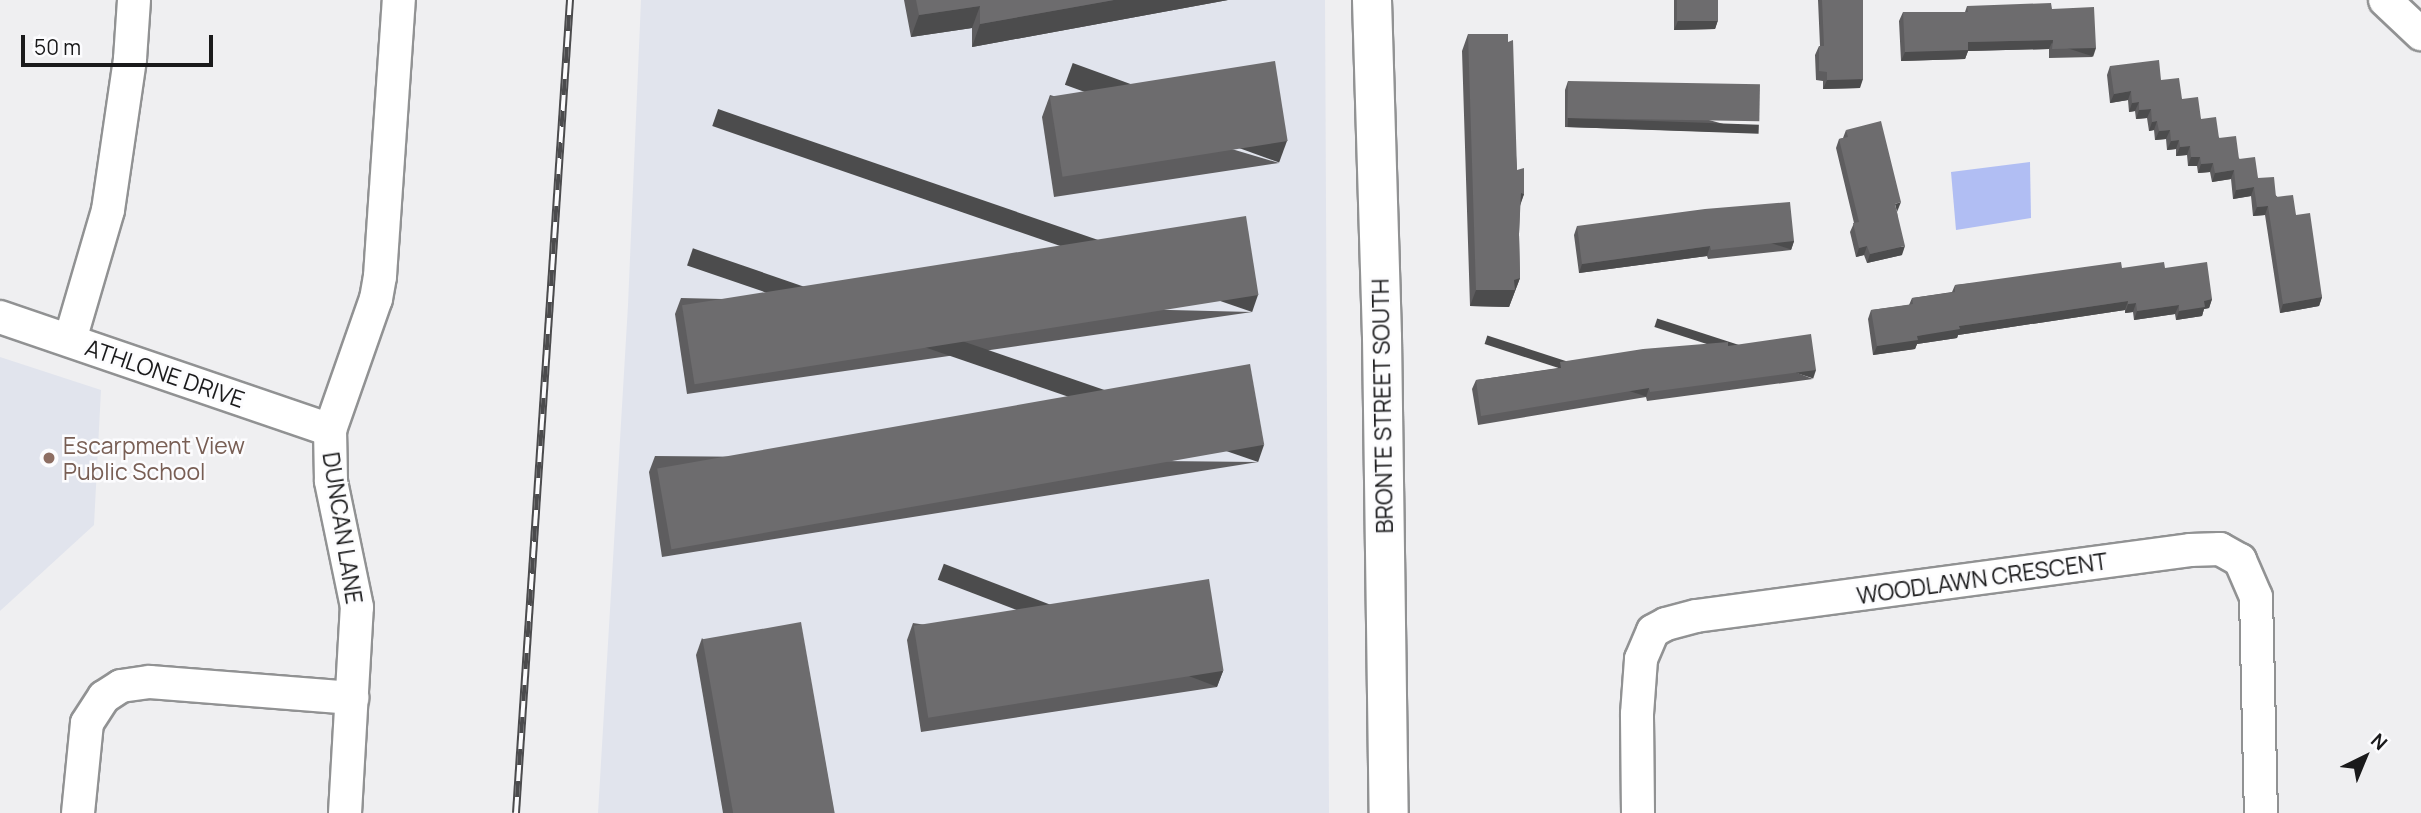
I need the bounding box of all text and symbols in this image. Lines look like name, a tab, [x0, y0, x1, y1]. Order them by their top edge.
scale bar	[24, 21, 217, 65]
text: 50 m	[34, 33, 81, 61]
street label: BRONTE STREET SOUTH	[1366, 278, 1398, 534]
street label: ATHLONE DRIVE	[82, 333, 248, 413]
place label: Escarpment View Public School	[63, 431, 245, 485]
marker: Escarpment View Public School	[41, 450, 57, 466]
street label: DUNCAN LANE	[317, 450, 369, 606]
street label: WOODLAWN CRESCENT	[1855, 547, 2109, 609]
north arrow	[2330, 722, 2400, 792]
text: N	[2365, 727, 2393, 756]

